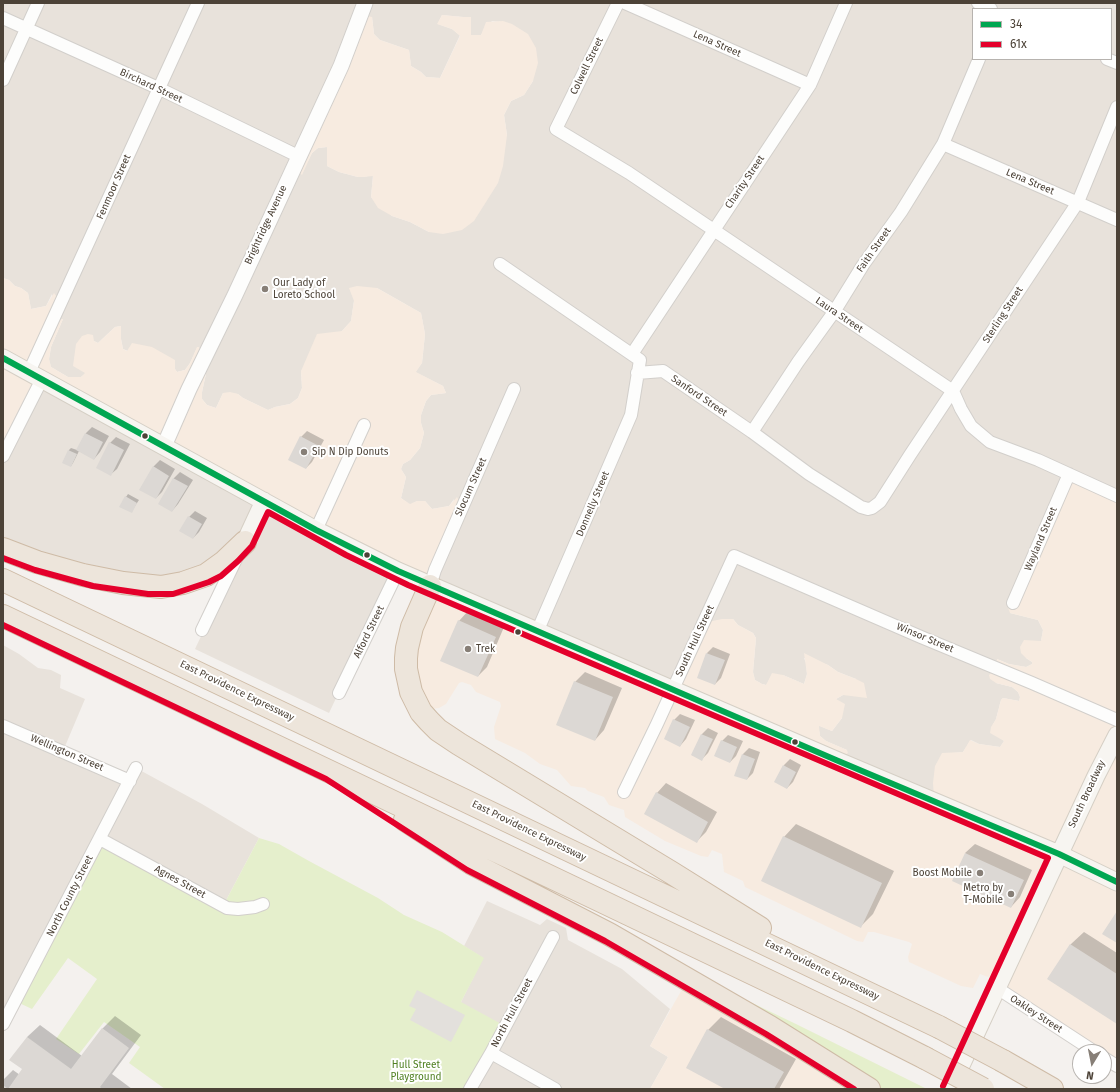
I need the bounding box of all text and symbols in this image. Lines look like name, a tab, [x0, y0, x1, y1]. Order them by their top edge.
legend	[972, 8, 1112, 60]
text: 34	[1010, 17, 1022, 31]
street label: Lena Street	[691, 28, 743, 60]
street label: Colwell Street	[568, 35, 606, 97]
text: 61x	[1010, 37, 1027, 51]
street label: Birchard Street	[118, 66, 184, 106]
street label: Fenmoor Street	[94, 153, 134, 221]
street label: Charity Street	[723, 153, 767, 211]
street label: Lena Street	[1004, 166, 1056, 198]
street label: Brightridge Avenue	[242, 183, 290, 267]
street label: Faith Street	[854, 225, 894, 275]
place label: Our Lady of Loreto School	[273, 277, 335, 300]
marker: Our Lady of Loreto School	[260, 284, 270, 294]
street label: Sterling Street	[980, 285, 1026, 345]
street label: Laura Street	[813, 295, 865, 335]
street label: Sanford Street	[669, 373, 729, 419]
unlabelled marker	[140, 431, 150, 441]
place label: Sip N Dip Donuts	[312, 446, 388, 458]
marker: Sip N Dip Donuts	[299, 447, 309, 457]
street label: Slocum Street	[453, 456, 489, 518]
street label: Donnelly Street	[574, 469, 612, 539]
street label: Wayland Street	[1022, 505, 1060, 573]
unlabelled marker	[362, 550, 372, 560]
street label: South Hull Street	[673, 603, 717, 679]
street label: Alford Street	[351, 604, 387, 660]
street label: Winsor Street	[895, 621, 955, 655]
unlabelled marker	[513, 627, 523, 637]
place label: Trek	[476, 643, 495, 655]
marker: Trek	[463, 644, 473, 654]
street label: East Providence Expressway	[178, 658, 296, 724]
street label: Wellington Street	[29, 732, 105, 774]
unlabelled marker	[790, 737, 800, 747]
street label: South Broadway	[1066, 758, 1108, 830]
street label: East Providence Expressway	[470, 798, 588, 864]
street label: North County Street	[44, 853, 96, 939]
street label: Agnes Street	[152, 863, 208, 901]
place label: Boost Mobile	[913, 867, 972, 879]
marker: Boost Mobile	[975, 868, 985, 878]
place label: Metro by T-Mobile	[963, 882, 1003, 906]
marker: Metro by T-Mobile	[1006, 889, 1016, 899]
street label: East Providence Expressway	[763, 937, 881, 1003]
street label: North Hull Street	[489, 976, 535, 1050]
street label: Oakley Street	[1007, 993, 1065, 1035]
north arrow	[1072, 1044, 1112, 1084]
park label: Hull Street Playground	[390, 1059, 442, 1082]
text: N	[1085, 1068, 1095, 1082]

